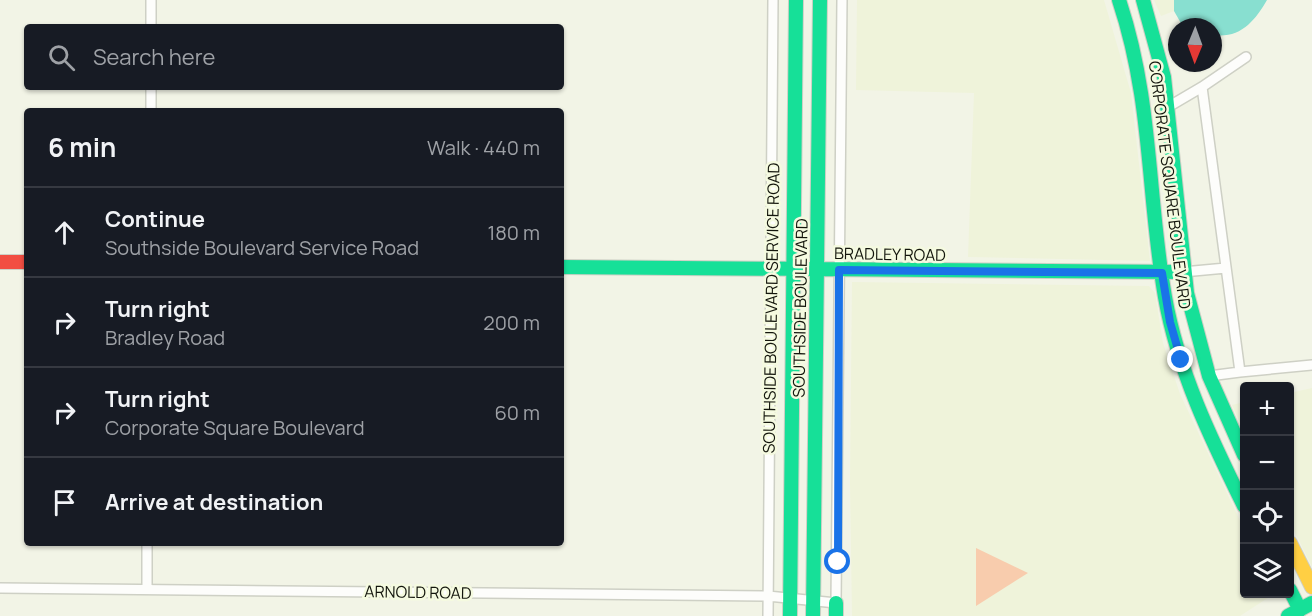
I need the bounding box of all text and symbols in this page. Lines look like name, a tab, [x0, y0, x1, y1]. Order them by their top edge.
north arrow	[1168, 18, 1222, 72]
search box	[24, 24, 564, 90]
icon: search	[45, 41, 78, 74]
text: Search here	[93, 42, 215, 72]
street label: CORPORATE SQUARE BOULEVARD	[1144, 60, 1196, 310]
text: 6 min	[48, 129, 116, 165]
text: Walk · 440 m	[427, 134, 540, 161]
street label: SOUTHSIDE BOULEVARD SERVICE ROAD	[757, 162, 785, 454]
text: Continue	[105, 204, 205, 234]
icon: ahead	[48, 216, 81, 249]
street label: SOUTHSIDE BOULEVARD	[787, 218, 813, 398]
text: 180 m	[487, 219, 540, 246]
text: Southside Boulevard Service Road	[105, 234, 419, 261]
street label: BRADLEY ROAD	[834, 242, 946, 266]
text: Turn right	[105, 294, 210, 324]
icon: right	[48, 306, 81, 339]
text: 200 m	[483, 309, 540, 336]
text: Bradley Road	[105, 324, 225, 351]
route end	[1167, 346, 1193, 372]
map controls	[1240, 382, 1294, 598]
button: +	[1240, 382, 1294, 436]
text: Turn right	[105, 384, 210, 414]
icon: right	[48, 396, 81, 429]
text: 60 m	[494, 399, 540, 426]
text: Corporate Square Boulevard	[105, 414, 365, 441]
button: −	[1240, 436, 1294, 490]
icon: arrive	[48, 486, 81, 519]
text: Arrive at destination	[105, 487, 323, 517]
button: locate	[1240, 490, 1294, 544]
button: layers	[1240, 544, 1294, 598]
route start	[824, 548, 850, 574]
street label: ARNOLD ROAD	[364, 580, 472, 604]

